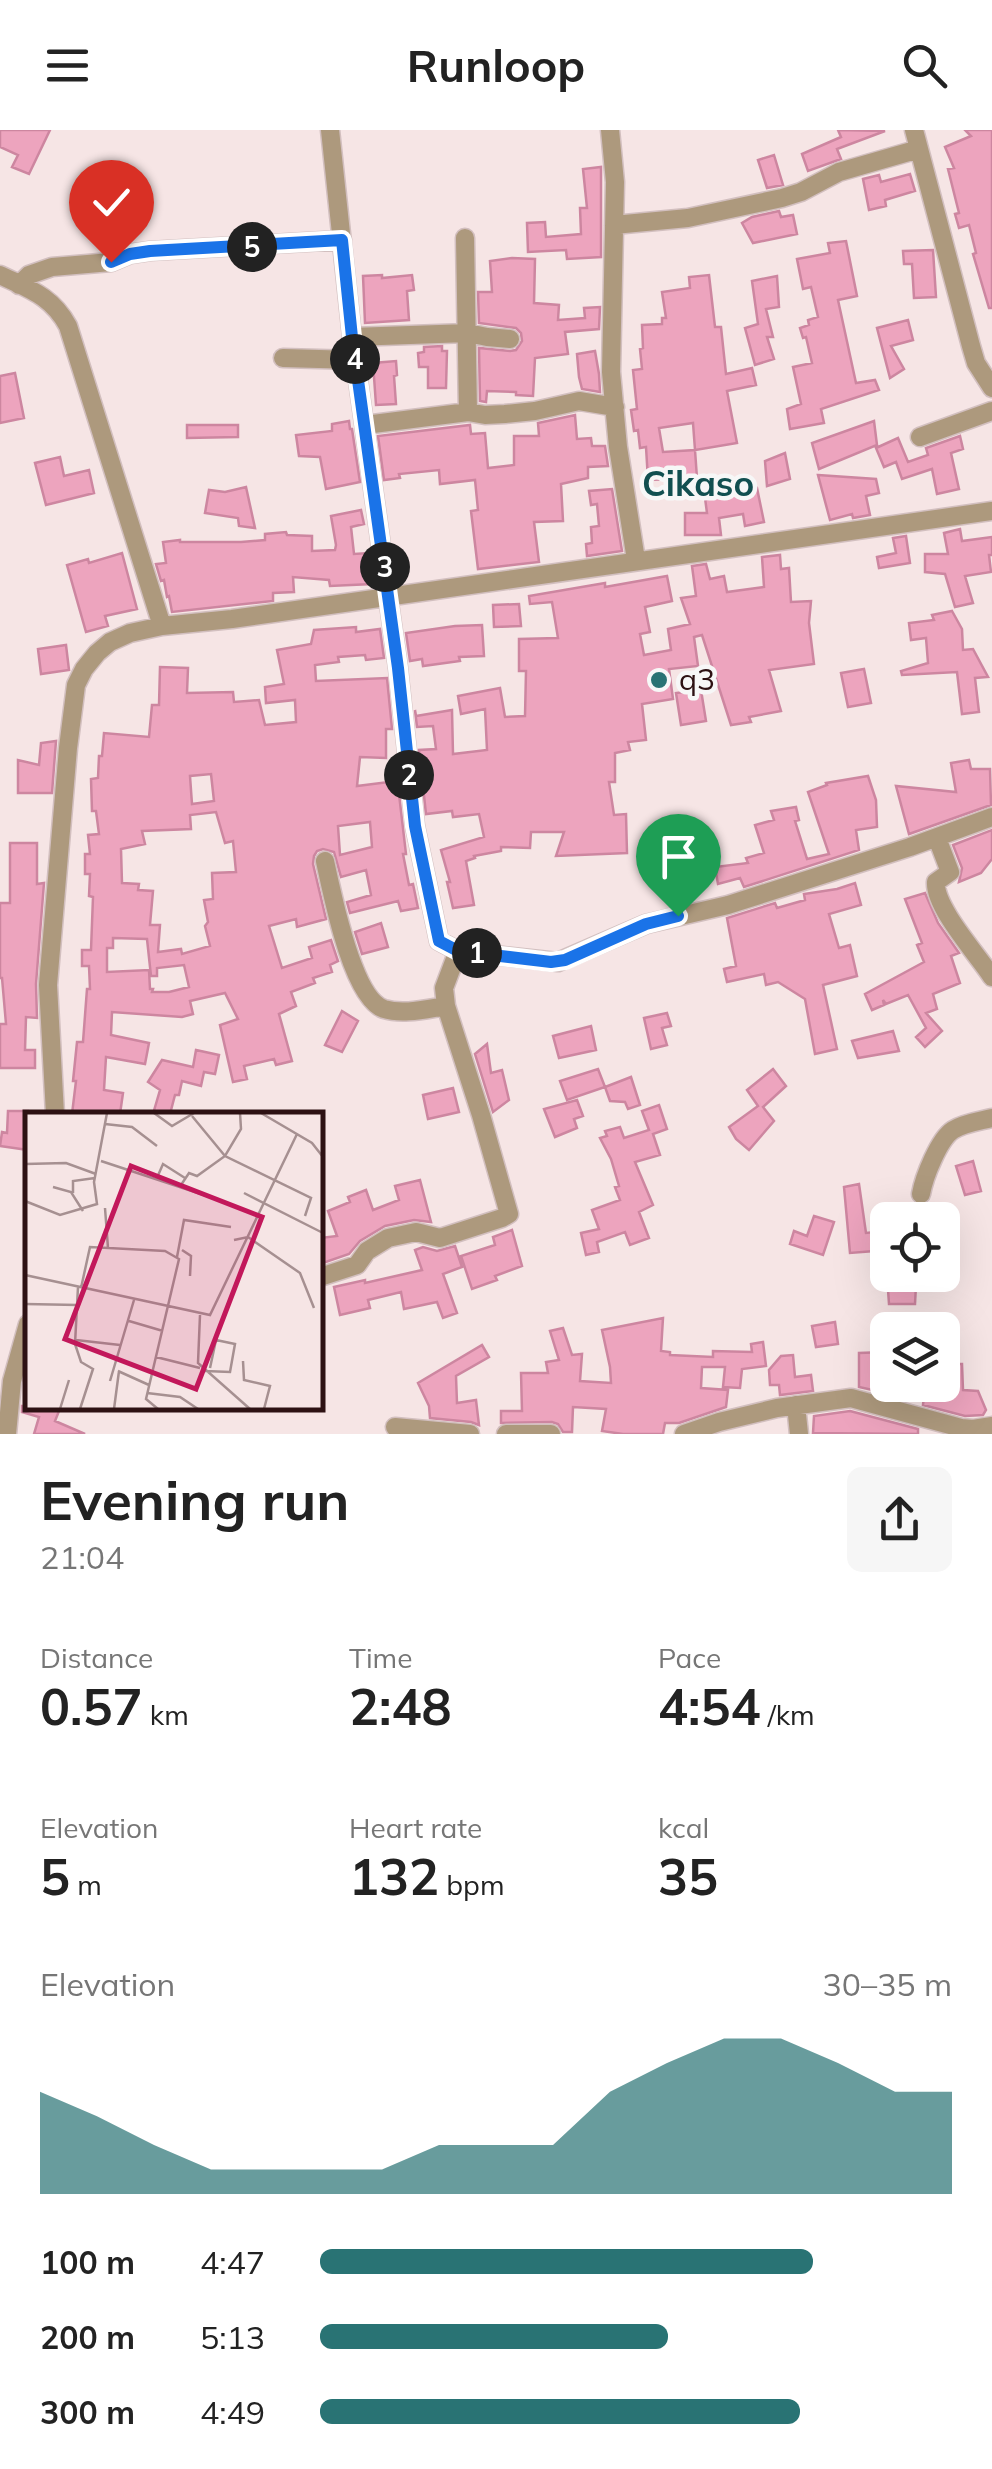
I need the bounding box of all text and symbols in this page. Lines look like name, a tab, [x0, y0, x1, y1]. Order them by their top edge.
text: Runloop	[407, 37, 585, 93]
icon: menu	[40, 38, 95, 93]
icon: search	[897, 38, 952, 93]
pin	[69, 160, 154, 263]
icon: check	[84, 175, 139, 230]
pin: 5	[227, 222, 277, 272]
text: 5	[244, 229, 260, 264]
pin: 4	[330, 334, 380, 384]
text: 4	[347, 341, 363, 376]
district label: Cikaso	[642, 461, 754, 505]
pin: 3	[360, 542, 410, 592]
text: 3	[377, 549, 393, 584]
place label: q3	[679, 660, 715, 698]
marker: q3	[648, 669, 670, 691]
pin: 2	[384, 750, 434, 800]
text: 2	[401, 757, 417, 792]
pin	[636, 814, 721, 917]
icon: arrive	[651, 829, 706, 884]
pin: 1	[452, 928, 502, 978]
text: 1	[469, 935, 485, 970]
inset map	[25, 1112, 322, 1409]
map controls	[870, 1202, 960, 1402]
button: locate	[870, 1202, 960, 1292]
button: layers	[870, 1312, 960, 1402]
text: Evening run	[40, 1465, 349, 1534]
button: share	[847, 1467, 952, 1572]
text: 21:04	[40, 1537, 124, 1577]
text: Distance	[40, 1640, 153, 1675]
text: Time	[349, 1640, 412, 1675]
text: Pace	[658, 1640, 721, 1675]
text: 0.57	[40, 1675, 142, 1738]
text: 2:48	[349, 1675, 451, 1738]
text: 4:54	[658, 1675, 760, 1738]
text: km	[142, 1697, 189, 1732]
text: /km	[760, 1697, 815, 1732]
text: Elevation	[40, 1810, 158, 1845]
text: Heart rate	[349, 1810, 482, 1845]
text: kcal	[658, 1810, 709, 1845]
text: 5	[40, 1845, 70, 1908]
text: 132	[349, 1845, 439, 1908]
text: 35	[658, 1845, 718, 1908]
text: m	[70, 1867, 102, 1902]
text: bpm	[439, 1867, 505, 1902]
text: Elevation	[40, 1964, 175, 2004]
text: 30–35 m	[823, 1964, 952, 2004]
text: 100 m	[40, 2242, 135, 2282]
text: 4:47	[200, 2242, 265, 2282]
text: 200 m	[40, 2317, 135, 2357]
text: 5:13	[200, 2317, 265, 2357]
text: 300 m	[40, 2392, 135, 2432]
text: 4:49	[200, 2392, 265, 2432]

